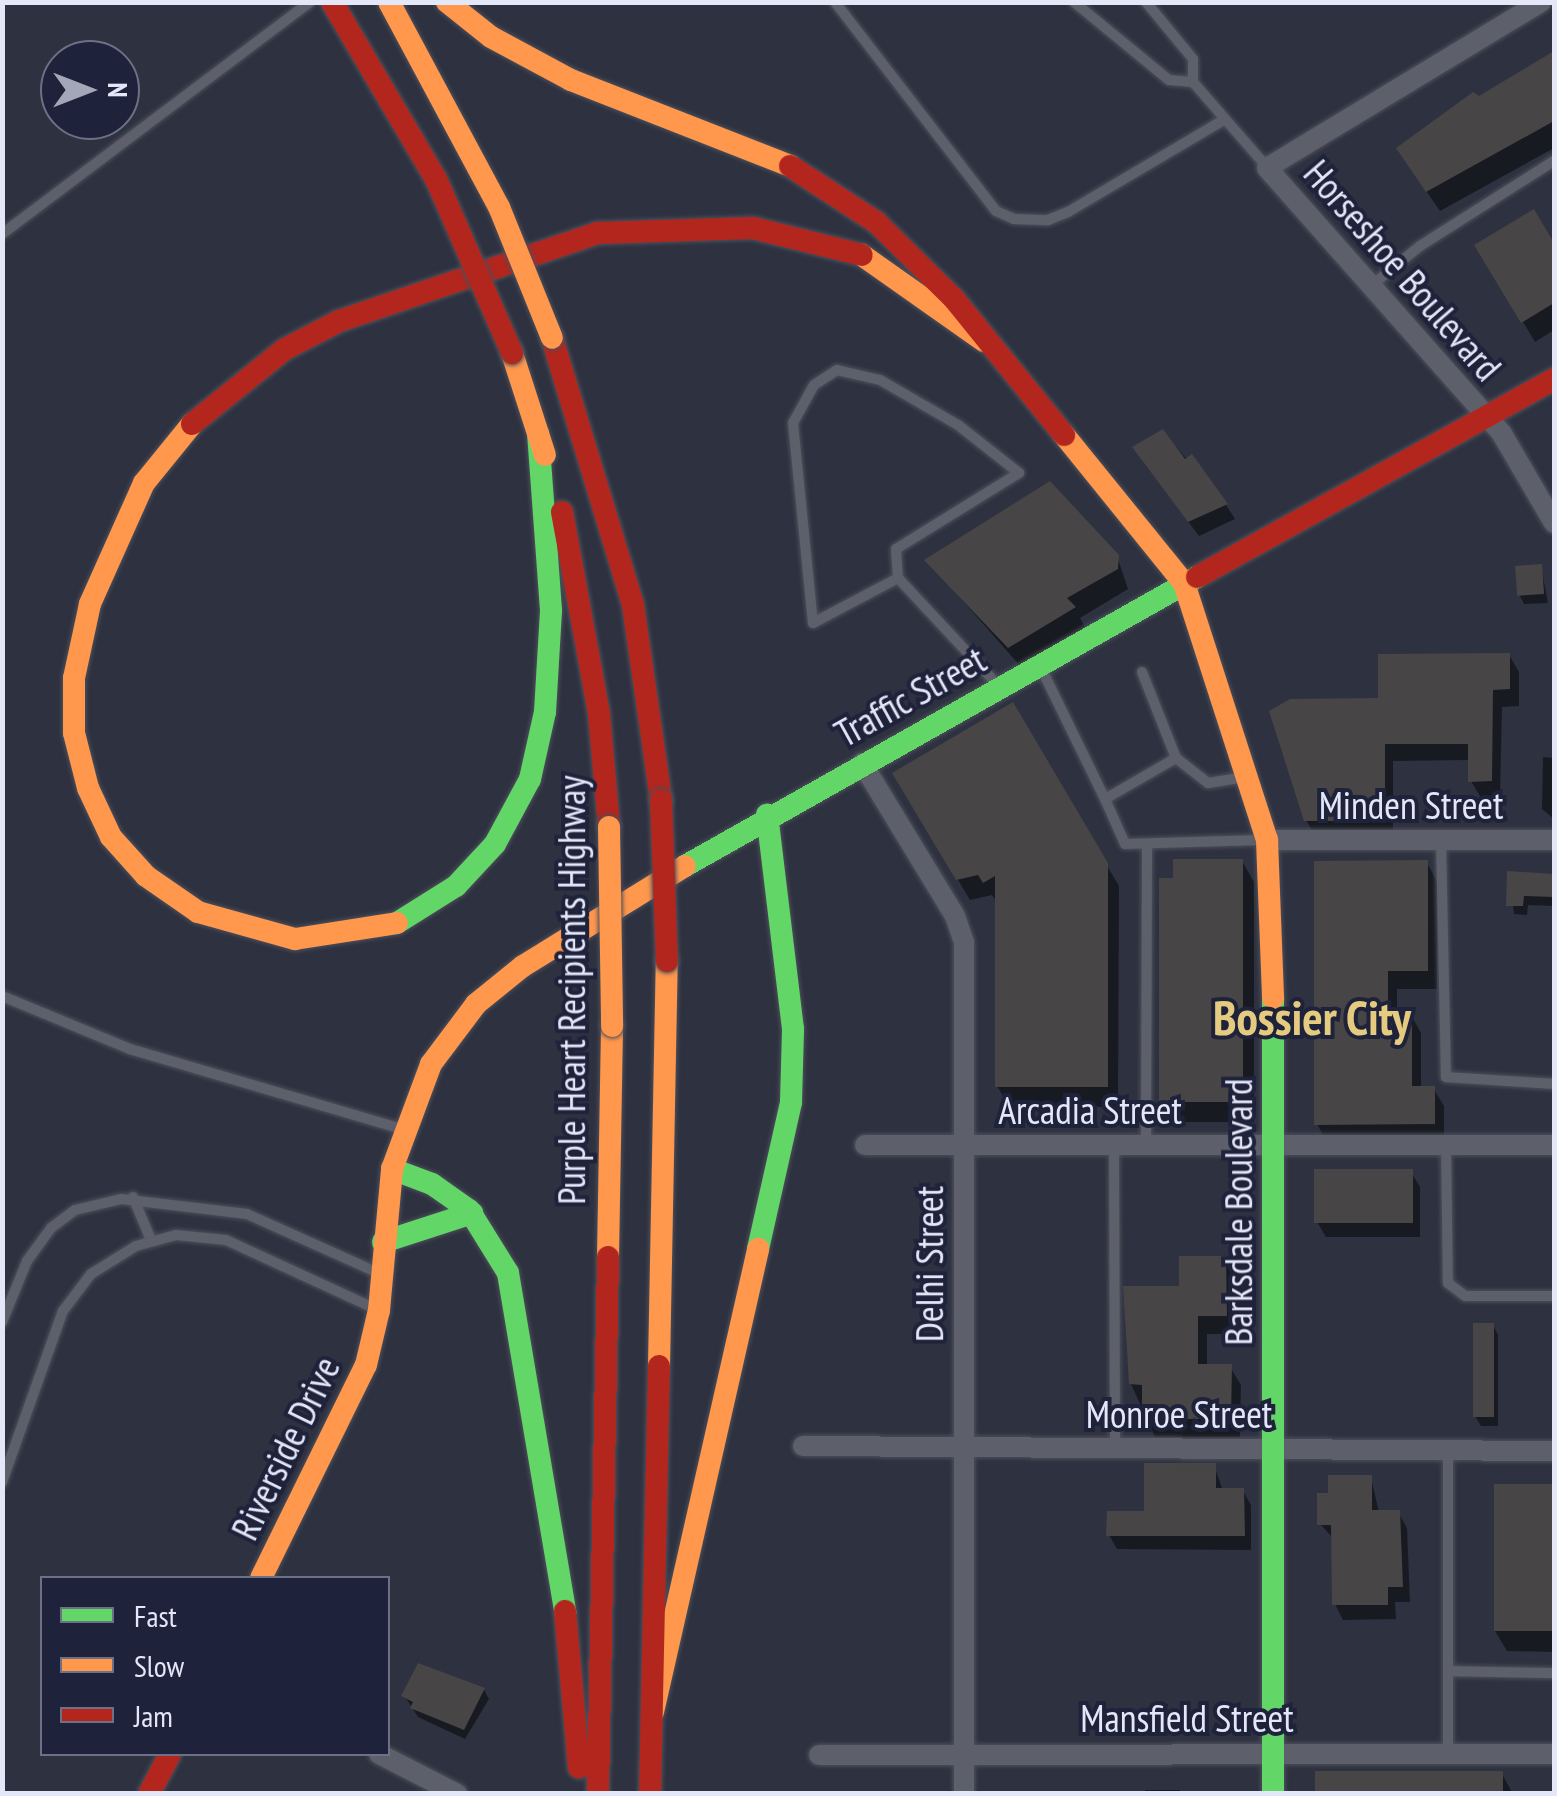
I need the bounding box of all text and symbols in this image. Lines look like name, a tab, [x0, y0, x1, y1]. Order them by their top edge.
north arrow	[40, 40, 140, 140]
text: N	[100, 82, 137, 98]
street label: Horseshoe Boulevard	[1295, 151, 1511, 389]
street label: Traffic Street	[826, 636, 994, 756]
street label: Purple Heart Recipients Highway	[548, 775, 594, 1205]
street label: Minden Street	[1319, 782, 1503, 828]
district label: Bossier City	[1213, 989, 1411, 1047]
street label: Barksdale Boulevard	[1215, 1079, 1261, 1345]
street label: Arcadia Street	[998, 1087, 1182, 1133]
street label: Delhi Street	[906, 1186, 952, 1342]
street label: Riverside Drive	[221, 1349, 349, 1547]
street label: Monroe Street	[1086, 1391, 1272, 1437]
legend	[40, 1576, 390, 1756]
text: Fast	[134, 1596, 177, 1635]
text: Slow	[134, 1646, 184, 1685]
street label: Mansfield Street	[1080, 1695, 1294, 1741]
text: Jam	[134, 1696, 173, 1735]

